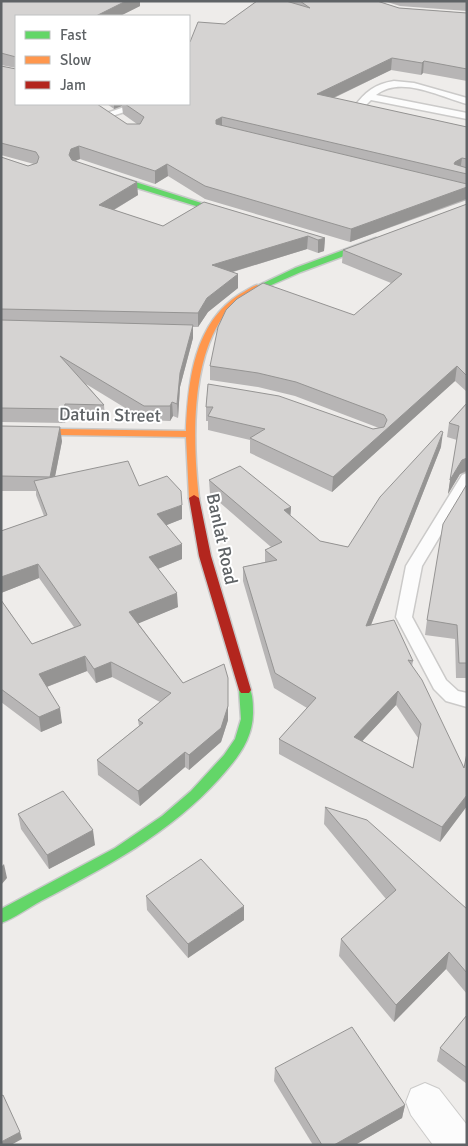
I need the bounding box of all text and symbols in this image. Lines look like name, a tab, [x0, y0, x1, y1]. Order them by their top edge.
legend	[15, 15, 190, 105]
text: Fast	[60, 26, 87, 44]
text: Slow	[60, 51, 91, 69]
text: Jam	[60, 76, 86, 94]
street label: Datuin Street	[59, 403, 161, 427]
street label: Banlat Road	[202, 491, 242, 587]

